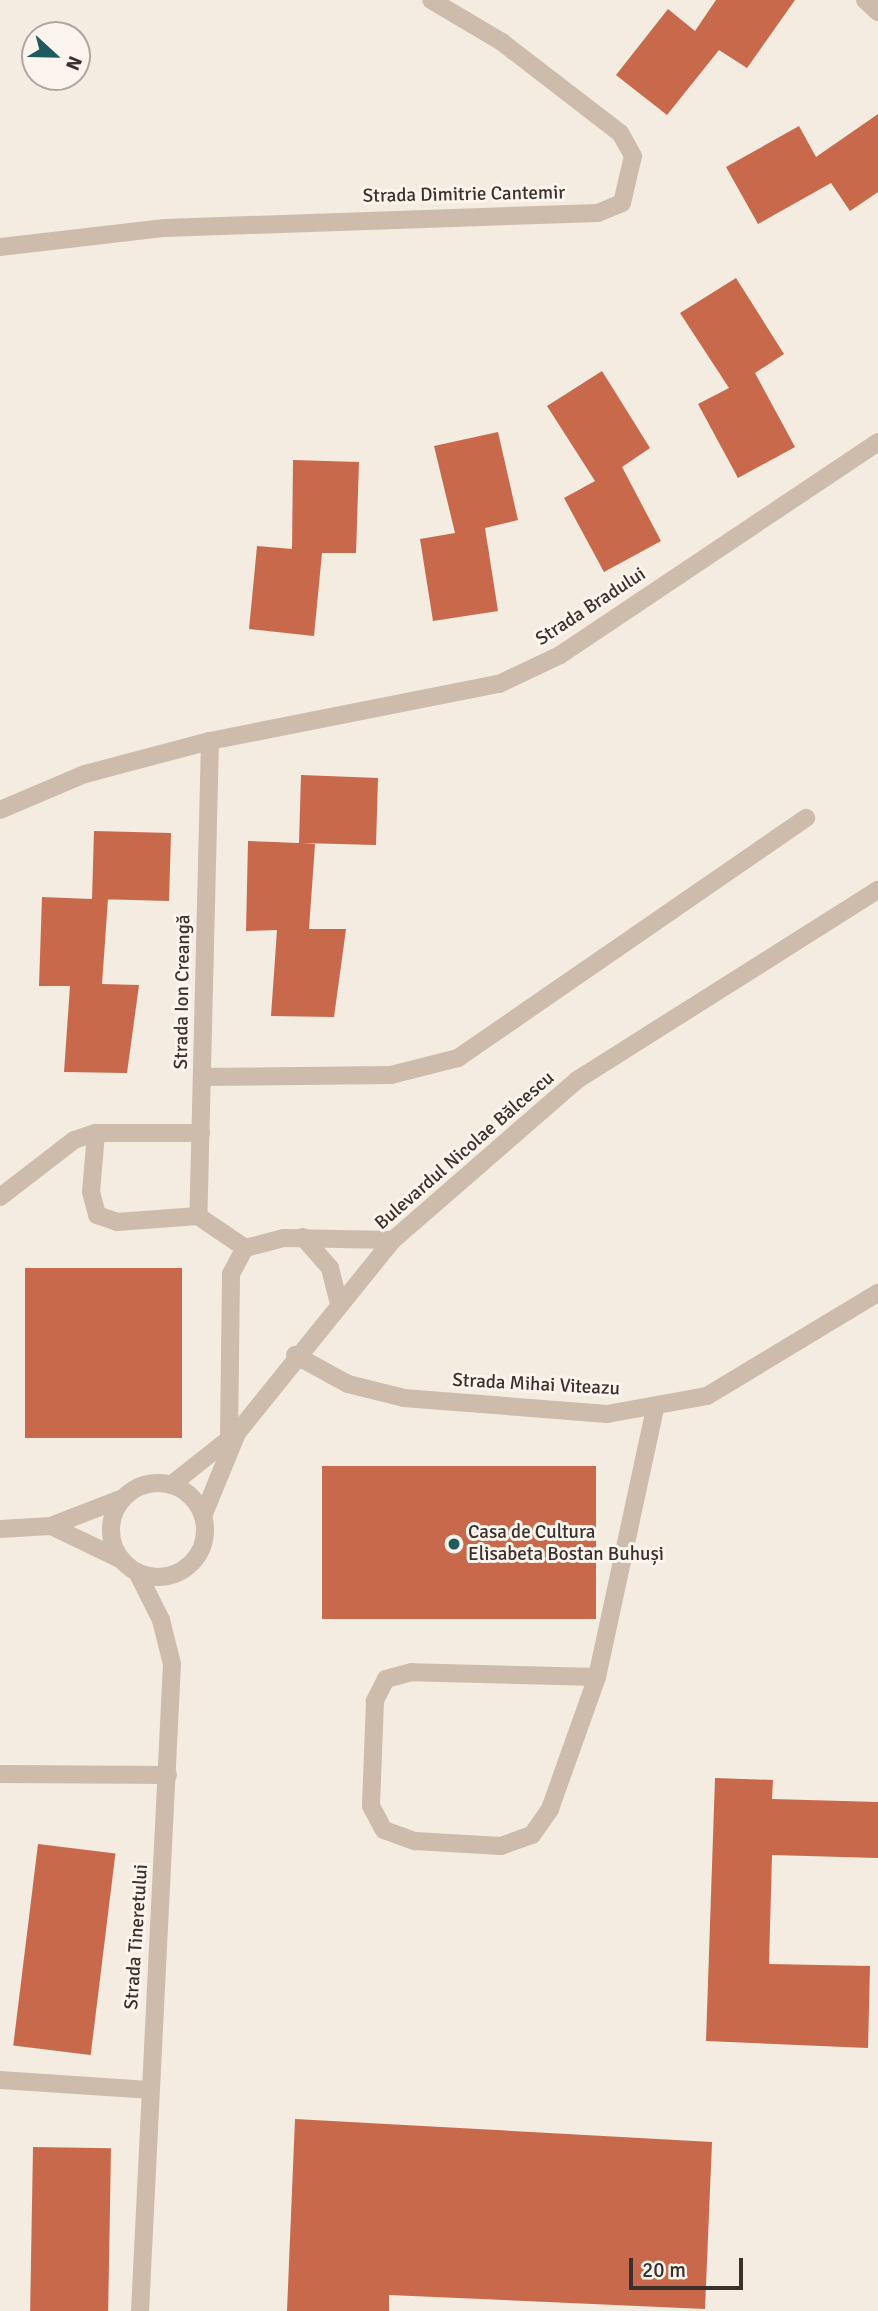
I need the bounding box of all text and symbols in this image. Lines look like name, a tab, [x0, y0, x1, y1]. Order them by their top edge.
north arrow	[21, 21, 91, 91]
text: N	[60, 52, 87, 74]
street label: Strada Dimitrie Cantemir	[363, 182, 565, 208]
street label: Strada Bradului	[532, 563, 650, 651]
street label: Strada Ion Creangă	[170, 914, 196, 1070]
street label: Bulevardul Nicolae Bălcescu	[371, 1067, 559, 1235]
street label: Strada Mihai Viteazu	[452, 1369, 620, 1401]
place label: Casa de Cultura Elisabeta Bostan Buhuși	[468, 1522, 664, 1566]
marker: Casa de Cultura Elisabeta Bostan Buhuși	[446, 1536, 462, 1552]
street label: Strada Tineretului	[121, 1863, 153, 2011]
scale bar	[633, 2244, 747, 2288]
text: 20 m	[642, 2257, 686, 2283]

